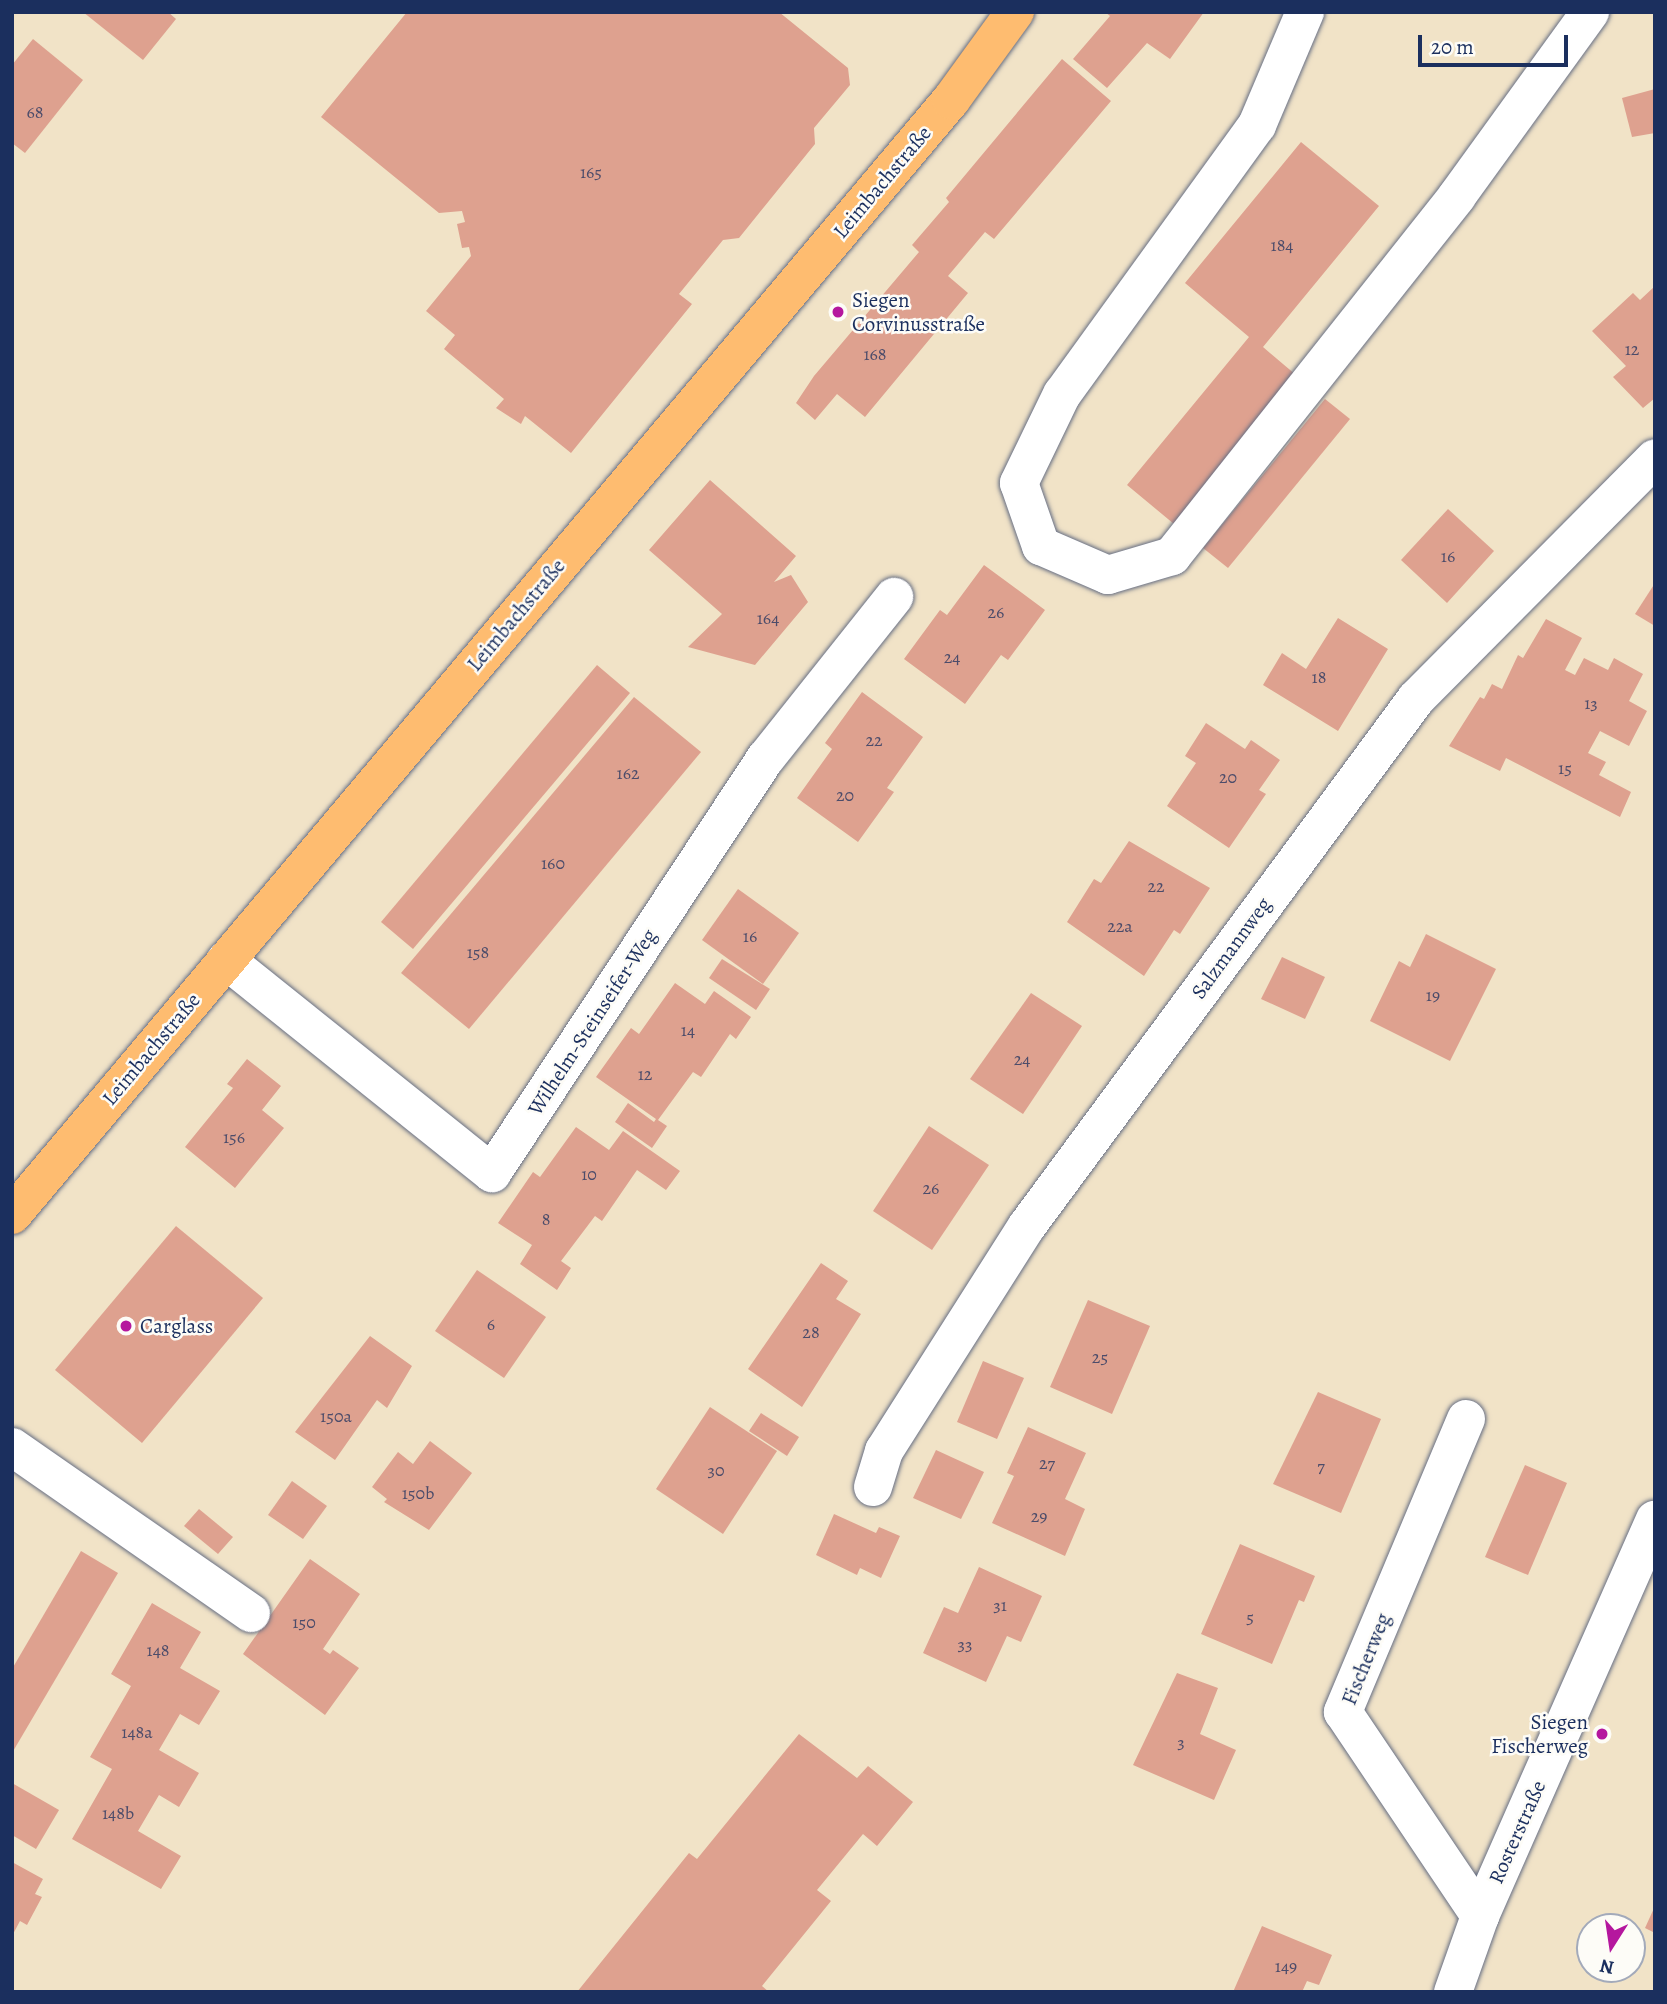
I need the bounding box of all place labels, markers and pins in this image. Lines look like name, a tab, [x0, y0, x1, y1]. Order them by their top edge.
place label: Siegen Corvinusstraße	[852, 287, 985, 337]
marker: Siegen Corvinusstraße	[830, 304, 846, 320]
place label: Carglass	[140, 1313, 213, 1339]
marker: Carglass	[118, 1318, 134, 1334]
place label: Siegen Fischerweg	[1491, 1709, 1588, 1759]
marker: Siegen Fischerweg	[1594, 1726, 1610, 1742]

